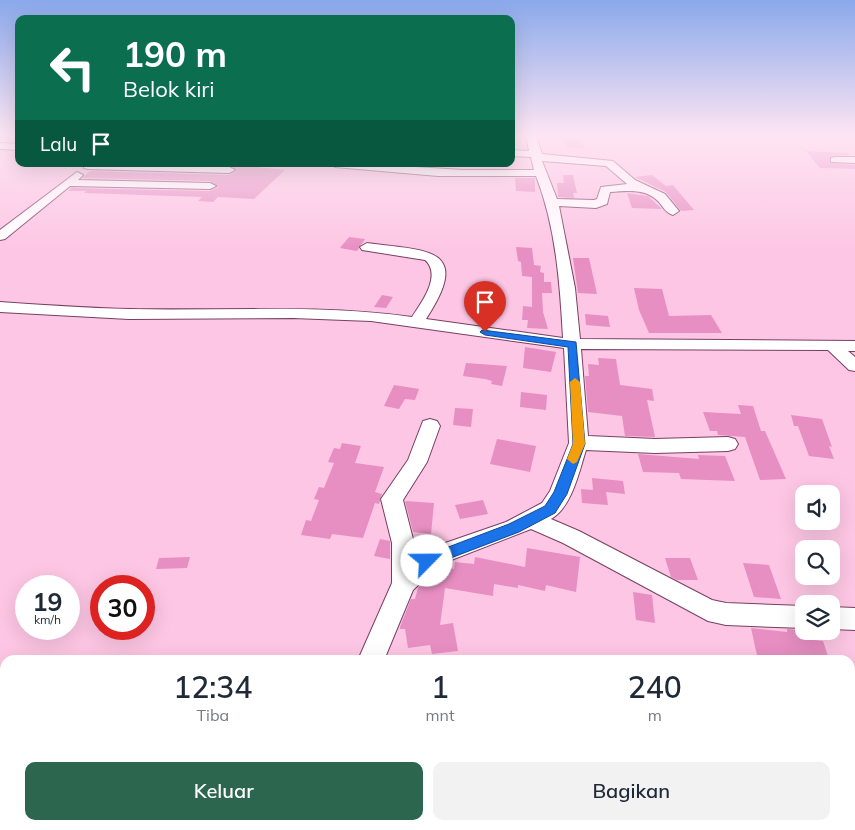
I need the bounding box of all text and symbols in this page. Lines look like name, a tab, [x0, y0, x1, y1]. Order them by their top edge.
text: 190 m	[123, 32, 227, 76]
icon: left	[40, 35, 105, 100]
text: Belok kiri	[123, 75, 215, 103]
icon: arrive	[87, 130, 115, 158]
text: Lalu	[40, 132, 77, 156]
pin	[464, 281, 506, 332]
icon: arrive	[471, 288, 499, 316]
map controls	[795, 485, 840, 640]
button: sound	[795, 485, 840, 530]
position arrow	[400, 534, 452, 586]
button: search	[795, 540, 840, 585]
speed limit sign: 30	[90, 575, 155, 640]
text: 19	[32, 586, 63, 617]
button: layers	[795, 595, 840, 640]
text: km/h	[34, 612, 61, 627]
text: 12:34	[173, 668, 252, 706]
text: 1	[431, 668, 449, 706]
text: 240	[628, 668, 682, 706]
text: Tiba	[196, 705, 229, 725]
text: mnt	[426, 705, 455, 725]
text: m	[648, 705, 662, 725]
button: Keluar	[25, 762, 423, 820]
button: Bagikan	[433, 762, 830, 820]

